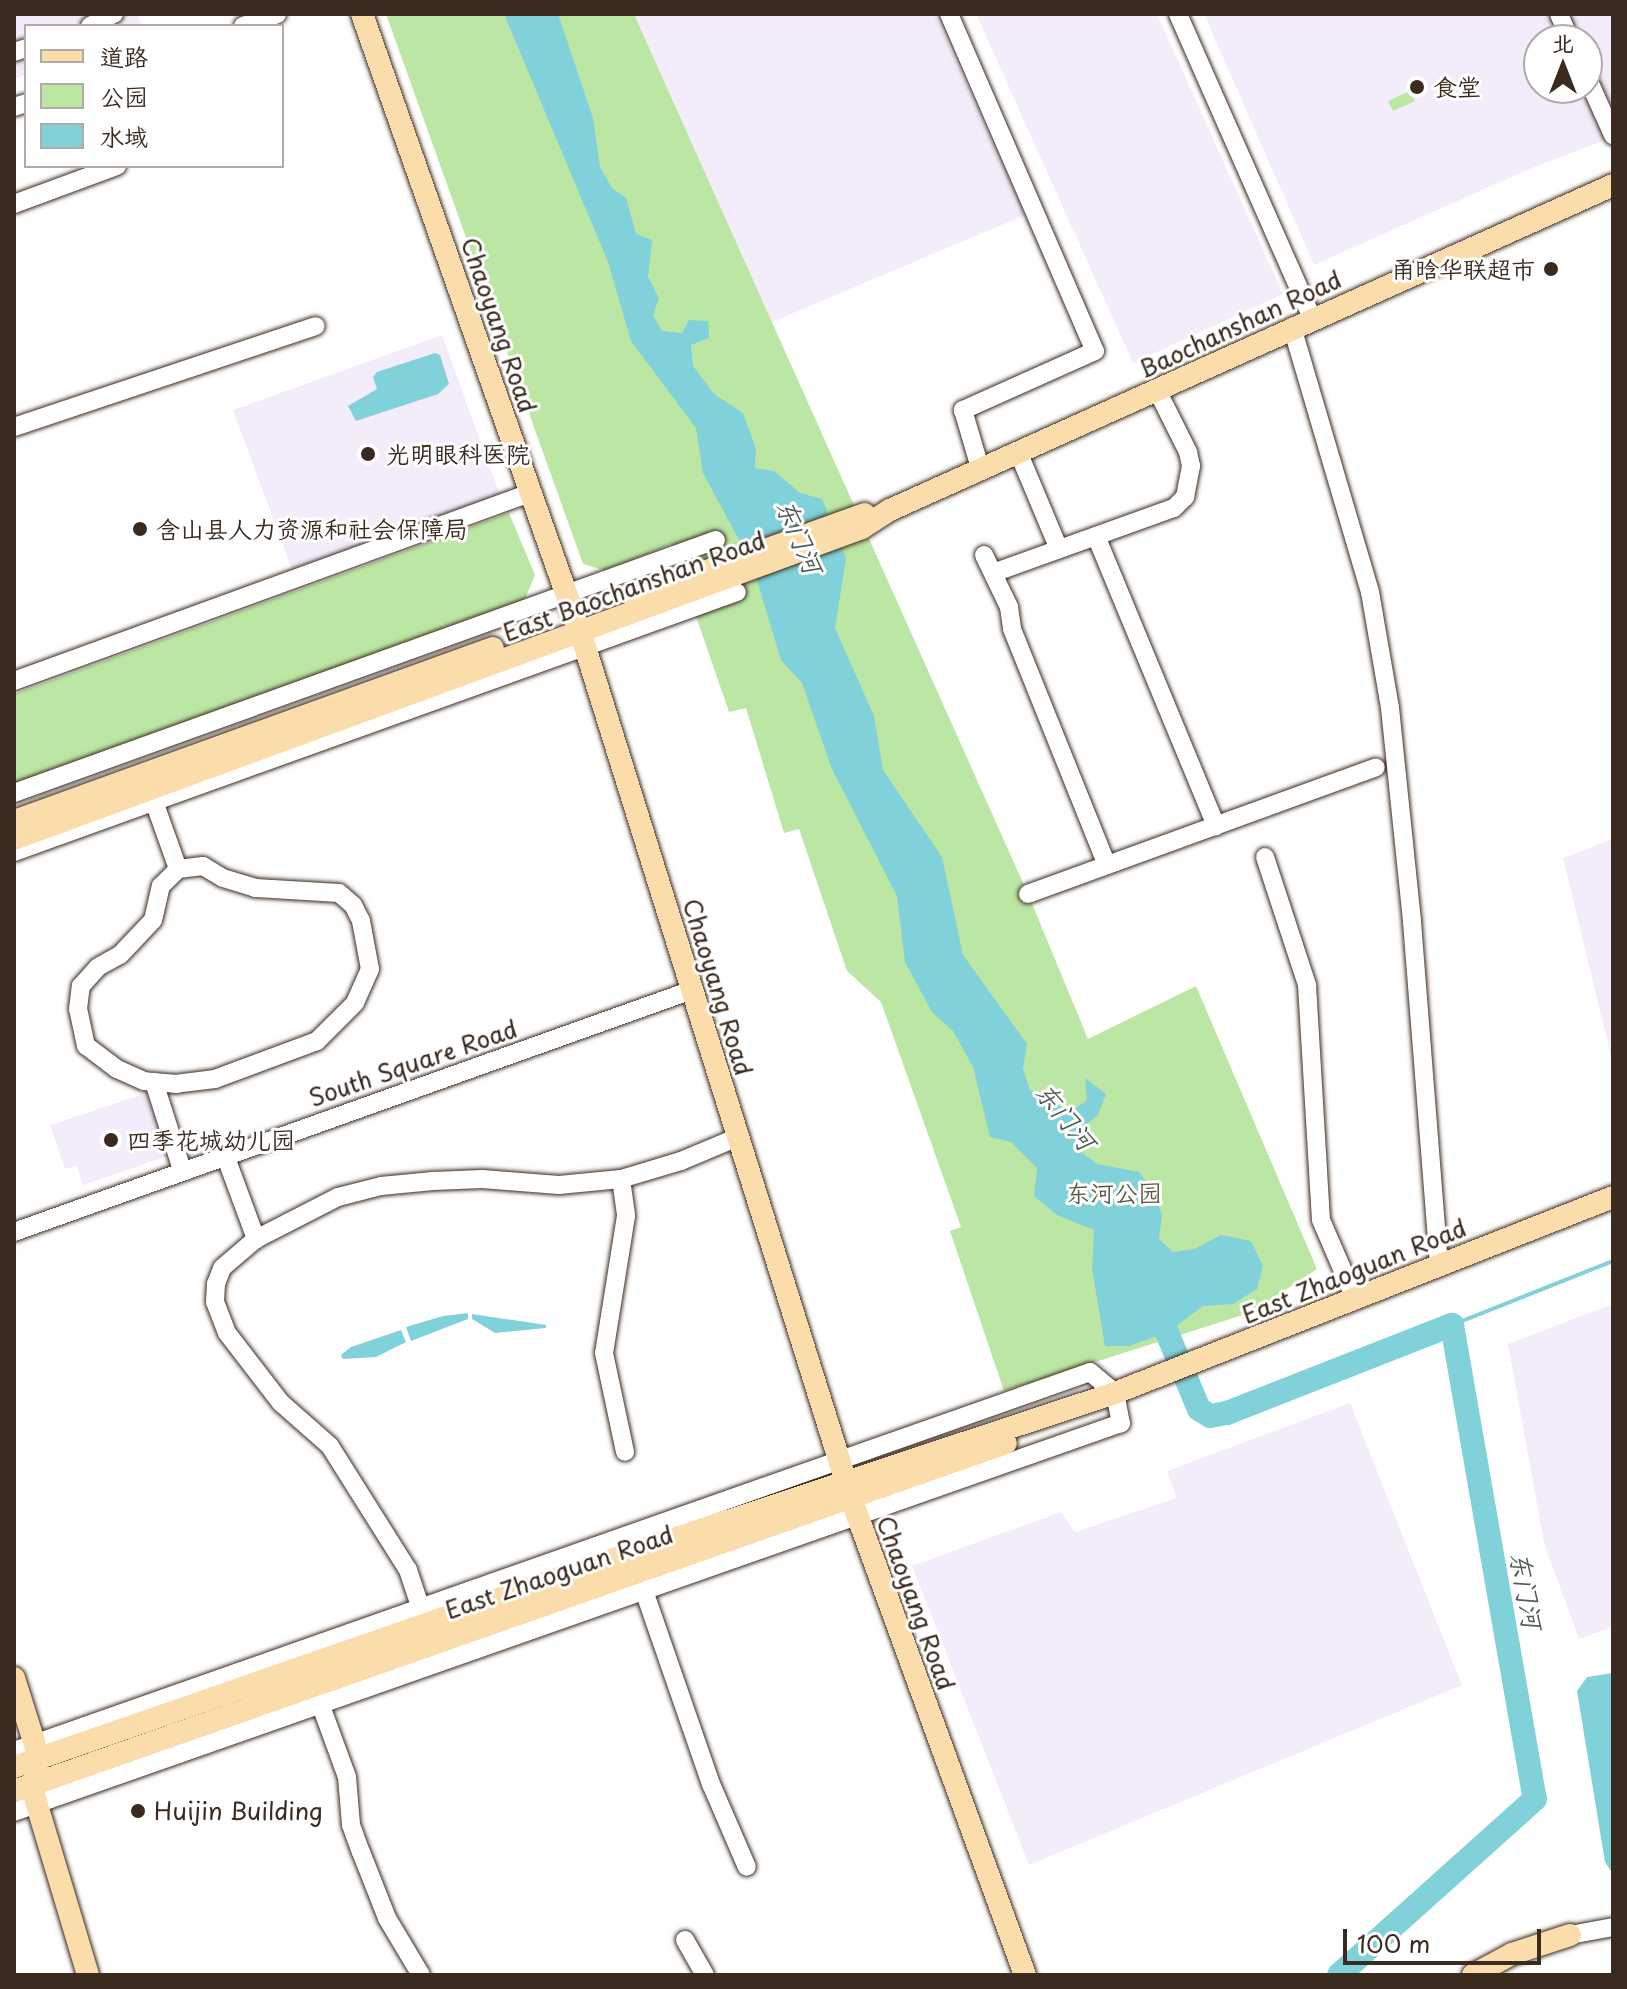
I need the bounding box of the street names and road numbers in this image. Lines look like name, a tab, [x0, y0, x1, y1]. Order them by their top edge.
street label: Chaoyang Road	[455, 233, 543, 417]
street label: Baochanshan Road	[1134, 265, 1346, 383]
street label: East Baochanshan Road	[499, 525, 769, 647]
street label: Chaoyang Road	[677, 895, 759, 1079]
street label: South Square Road	[304, 1013, 522, 1113]
street label: East Zhaoguan Road	[1238, 1213, 1470, 1329]
street label: Chaoyang Road	[871, 1512, 961, 1694]
street label: East Zhaoguan Road	[441, 1519, 677, 1625]

